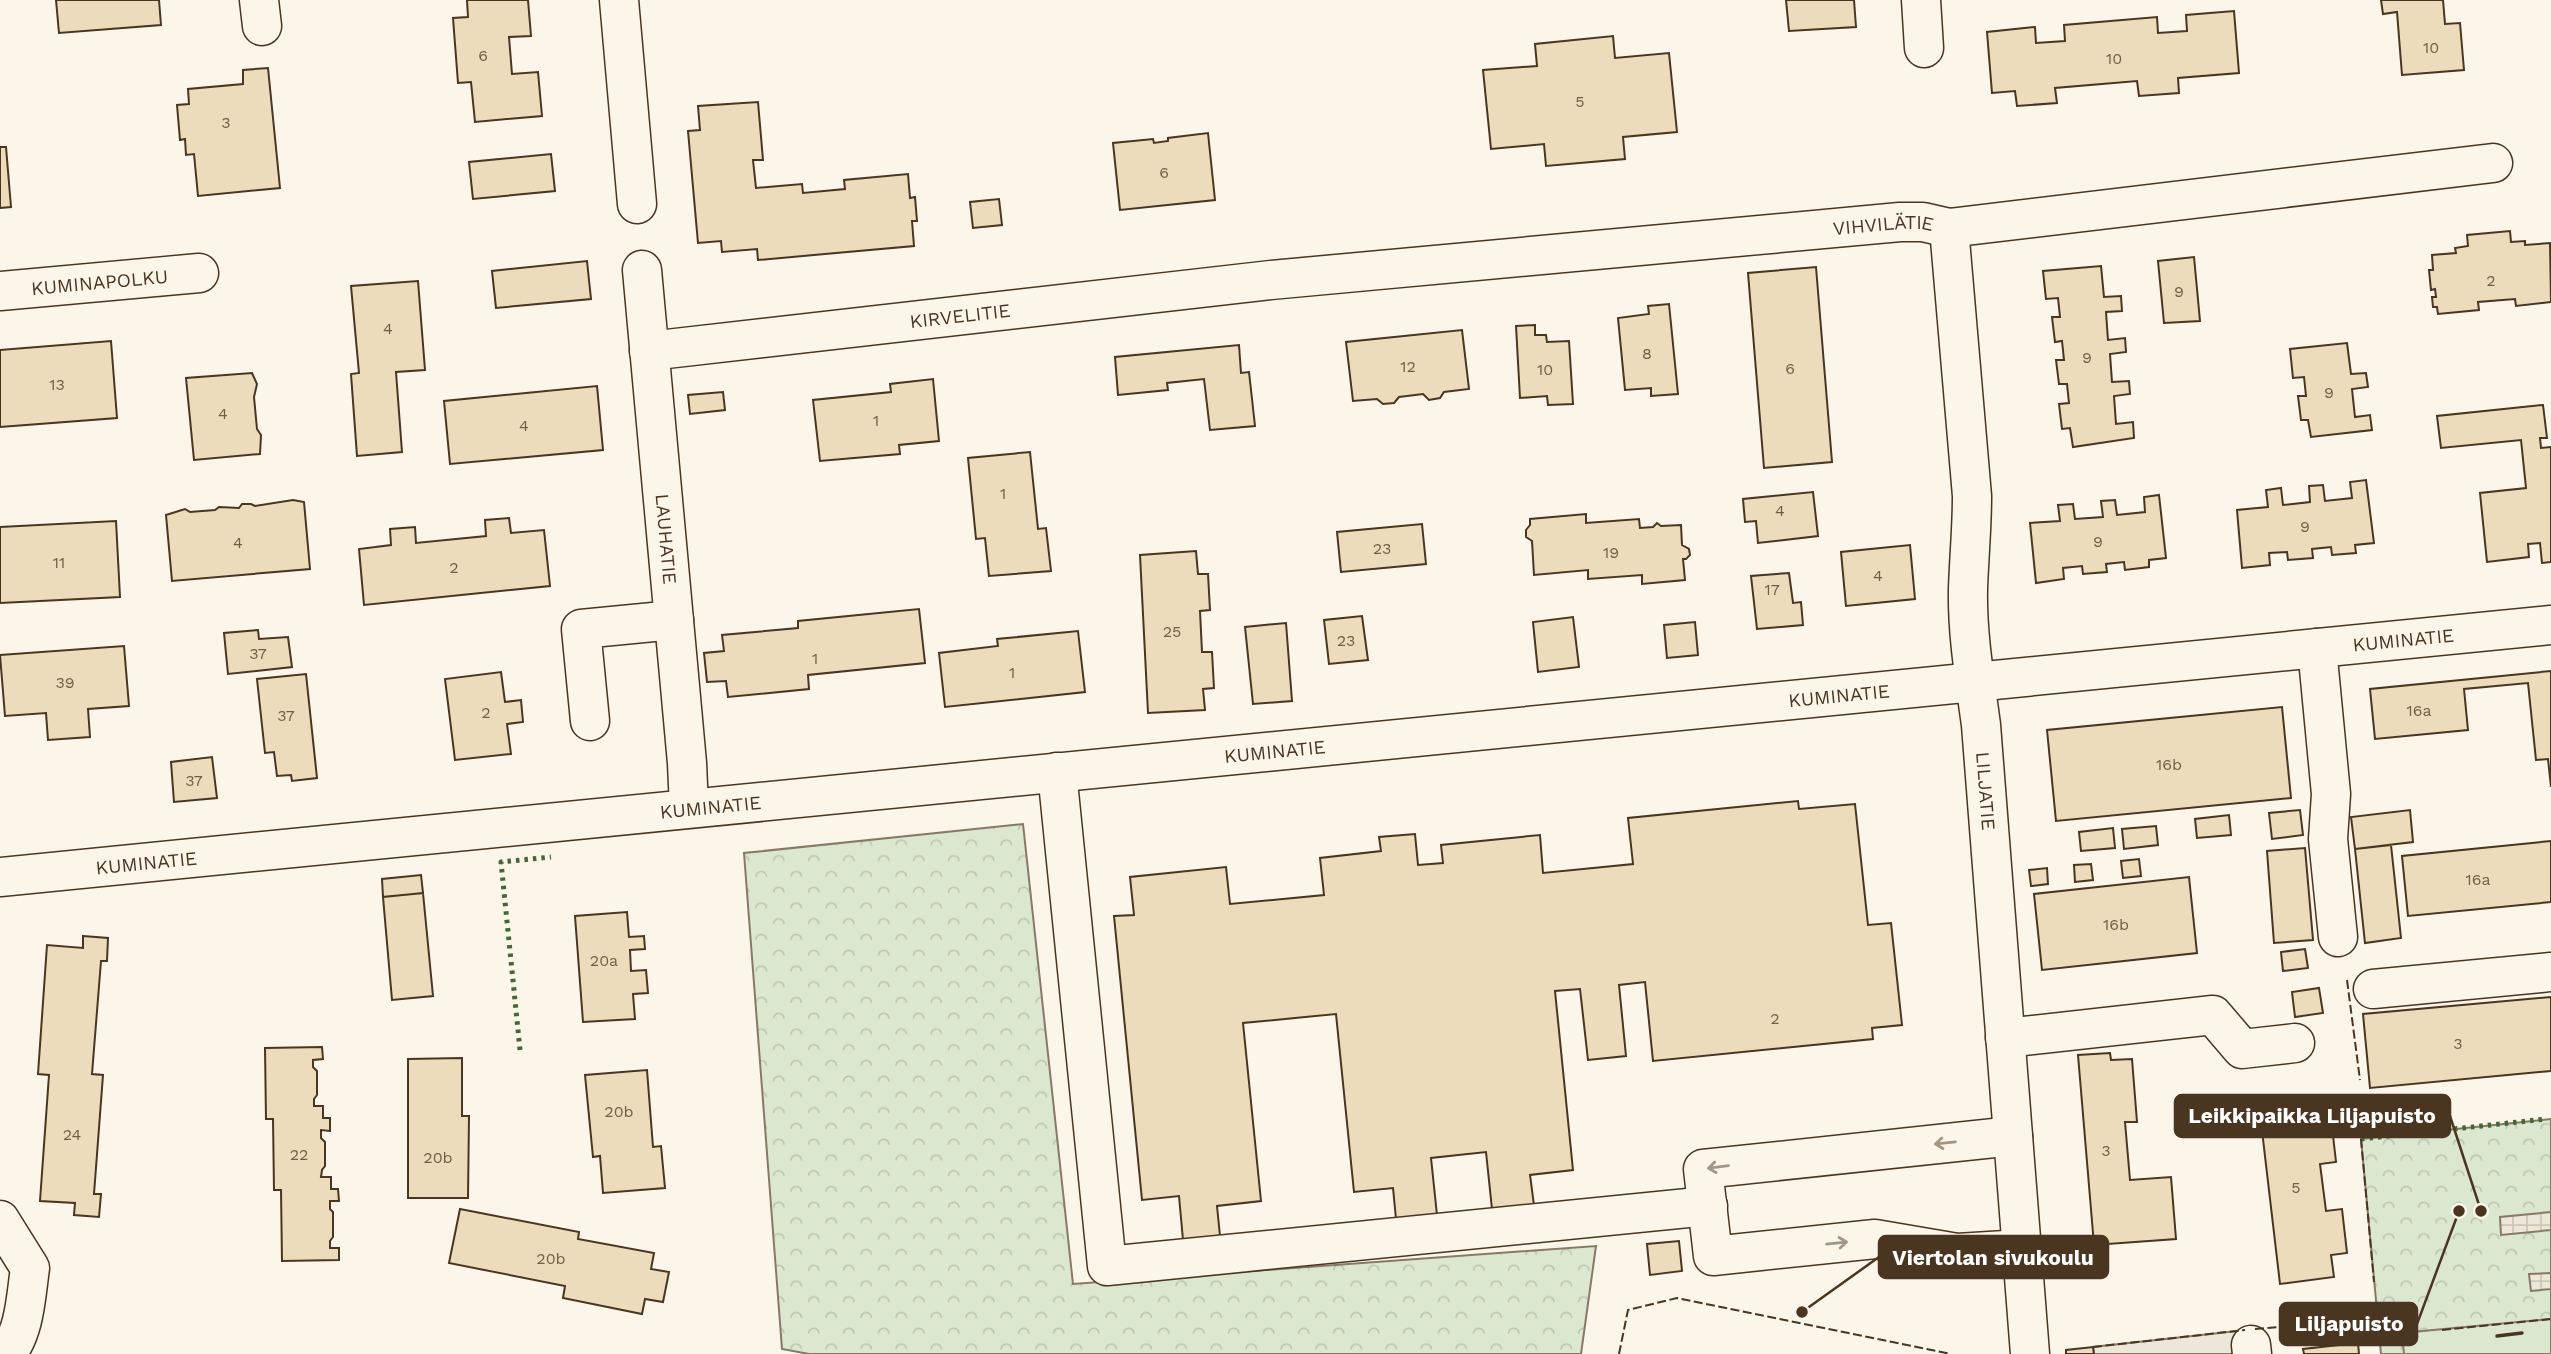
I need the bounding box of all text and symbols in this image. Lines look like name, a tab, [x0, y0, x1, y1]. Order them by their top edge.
house number: 10	[2423, 38, 2439, 57]
house number: 6	[478, 46, 488, 65]
house number: 10	[2106, 49, 2122, 68]
house number: 5	[1575, 92, 1585, 111]
house number: 3	[221, 113, 231, 132]
house number: 6	[1159, 163, 1169, 182]
street label: VIHVILÄTIE	[1832, 210, 1936, 240]
street label: KUMINAPOLKU	[30, 265, 169, 300]
house number: 2	[2486, 271, 2496, 290]
house number: 9	[2174, 282, 2184, 301]
street label: KIRVELITIE	[908, 299, 1012, 333]
house number: 4	[383, 319, 393, 338]
house number: 8	[1642, 344, 1652, 363]
house number: 9	[2082, 348, 2092, 367]
house number: 12	[1400, 357, 1416, 376]
house number: 6	[1785, 359, 1795, 378]
house number: 10	[1537, 360, 1553, 379]
house number: 13	[49, 375, 65, 394]
house number: 9	[2324, 383, 2334, 402]
house number: 4	[218, 404, 228, 423]
house number: 1	[873, 411, 879, 430]
house number: 4	[519, 416, 529, 435]
house number: 1	[1000, 484, 1006, 503]
street label: LAUHATIE	[650, 493, 682, 585]
house number: 4	[1775, 501, 1785, 520]
house number: 9	[2300, 517, 2310, 536]
house number: 9	[2093, 532, 2103, 551]
house number: 4	[233, 533, 243, 552]
house number: 23	[1373, 539, 1391, 558]
house number: 19	[1603, 543, 1619, 562]
house number: 11	[53, 553, 65, 572]
house number: 2	[449, 558, 459, 577]
house number: 4	[1873, 566, 1883, 585]
house number: 17	[1764, 580, 1780, 599]
house number: 25	[1163, 622, 1181, 641]
street label: KUMINATIE	[2352, 624, 2455, 657]
house number: 23	[1337, 631, 1355, 650]
house number: 37	[249, 644, 267, 663]
house number: 1	[812, 649, 818, 668]
house number: 1	[1009, 663, 1015, 682]
house number: 39	[55, 673, 75, 692]
street label: KUMINATIE	[1787, 679, 1891, 712]
house number: 16a	[2406, 701, 2432, 720]
house number: 2	[481, 703, 491, 722]
house number: 37	[277, 706, 295, 725]
street label: KUMINATIE	[1223, 735, 1327, 768]
street label: LILJATIE	[1971, 751, 2000, 831]
house number: 16b	[2156, 755, 2182, 774]
house number: 37	[185, 771, 203, 790]
street label: KUMINATIE	[659, 791, 762, 824]
street label: KUMINATIE	[95, 847, 198, 879]
house number: 16a	[2465, 870, 2491, 889]
house number: 16b	[2103, 915, 2129, 934]
house number: 20a	[590, 951, 618, 970]
house number: 2	[1770, 1009, 1780, 1028]
house number: 3	[2453, 1034, 2463, 1053]
callout: Leikkipaikka Liljapuisto	[2175, 1095, 2450, 1137]
house number: 20b	[604, 1102, 634, 1121]
text: Leikkipaikka Liljapuisto	[2188, 1103, 2436, 1128]
house number: 24	[63, 1125, 82, 1144]
one-way arrow	[1934, 1136, 1956, 1149]
house number: 3	[2101, 1141, 2111, 1160]
house number: 22	[290, 1145, 308, 1164]
house number: 20b	[423, 1148, 453, 1167]
one-way arrow	[1708, 1160, 1730, 1173]
house number: 5	[2291, 1178, 2301, 1197]
one-way arrow	[1826, 1236, 1848, 1249]
callout: Viertolan sivukoulu	[1879, 1236, 2108, 1278]
text: Viertolan sivukoulu	[1892, 1245, 2094, 1270]
house number: 20b	[536, 1249, 566, 1268]
callout: Liljapuisto	[2280, 1303, 2417, 1345]
text: Liljapuisto	[2294, 1311, 2404, 1336]

